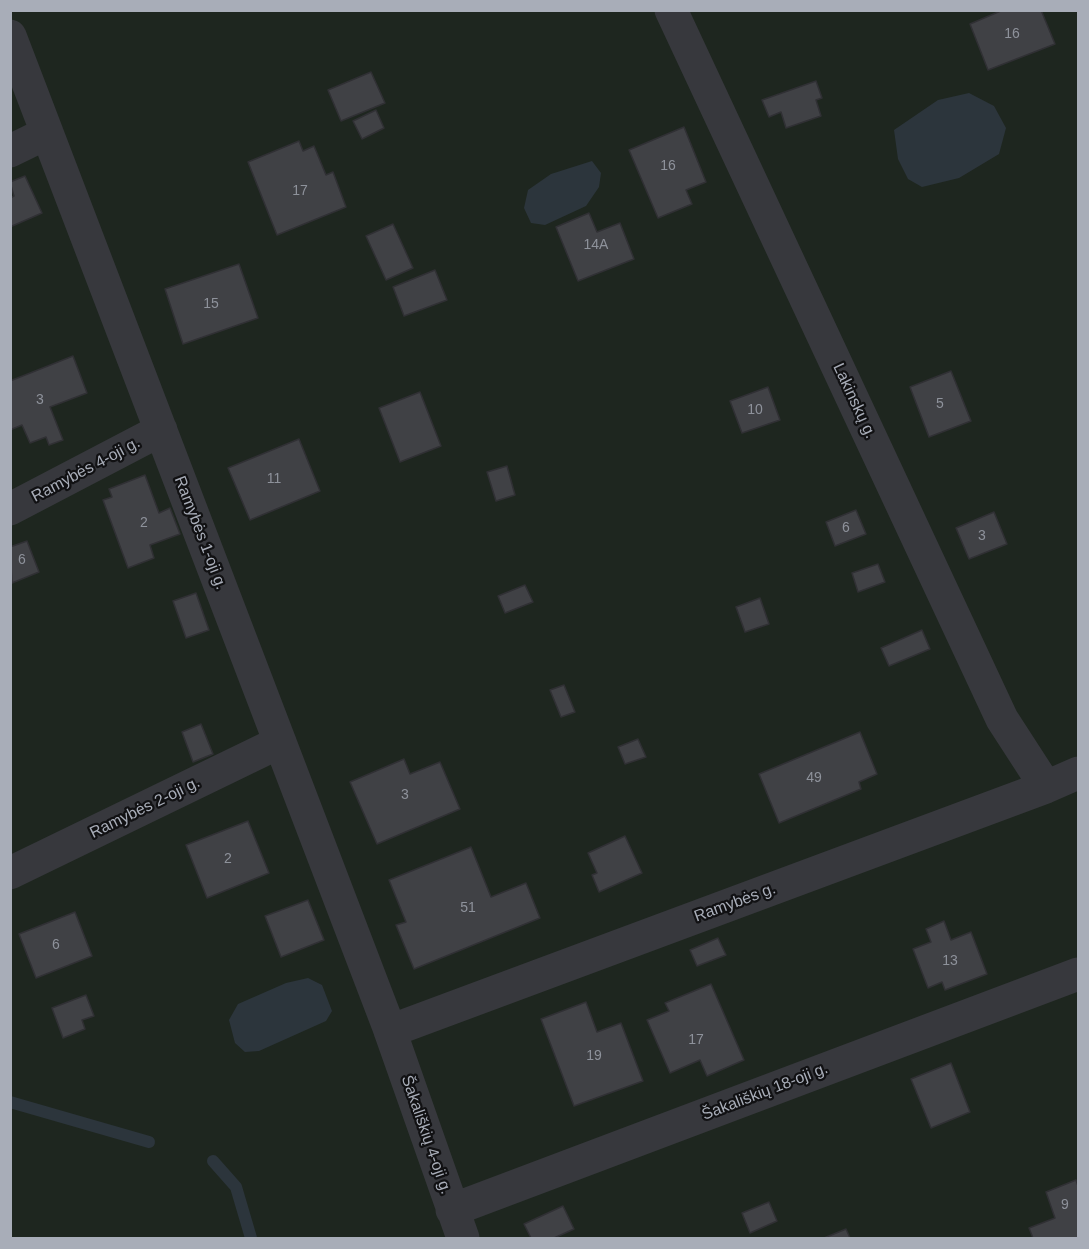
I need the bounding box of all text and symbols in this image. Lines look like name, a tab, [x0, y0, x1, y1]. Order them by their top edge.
house number: 16	[1004, 26, 1020, 42]
house number: 16	[660, 158, 676, 174]
house number: 17	[292, 183, 308, 199]
house number: 14A	[584, 237, 608, 253]
house number: 15	[203, 296, 219, 312]
street label: Lakinskų g.	[828, 360, 880, 442]
house number: 3	[36, 392, 44, 408]
house number: 5	[936, 396, 944, 412]
house number: 10	[747, 402, 763, 418]
street label: Ramybės 4-oji g.	[28, 433, 144, 507]
house number: 11	[267, 471, 281, 487]
street label: Ramybės 1-oji g.	[170, 474, 230, 592]
house number: 2	[140, 515, 148, 531]
house number: 6	[842, 520, 850, 536]
house number: 3	[978, 528, 986, 544]
house number: 6	[18, 552, 26, 568]
house number: 49	[806, 770, 822, 786]
street label: Ramybės 2-oji g.	[87, 773, 203, 843]
house number: 3	[401, 787, 409, 803]
house number: 2	[224, 851, 232, 867]
street label: Ramybės g.	[692, 879, 778, 927]
house number: 51	[460, 900, 476, 916]
house number: 6	[52, 937, 60, 953]
house number: 13	[942, 953, 958, 969]
house number: 17	[688, 1032, 704, 1048]
house number: 19	[586, 1048, 602, 1064]
street label: Šakališkių 18-oji g.	[699, 1059, 831, 1125]
street label: Šakališkių 4-oji g.	[397, 1073, 455, 1197]
house number: 9	[1061, 1197, 1069, 1213]

